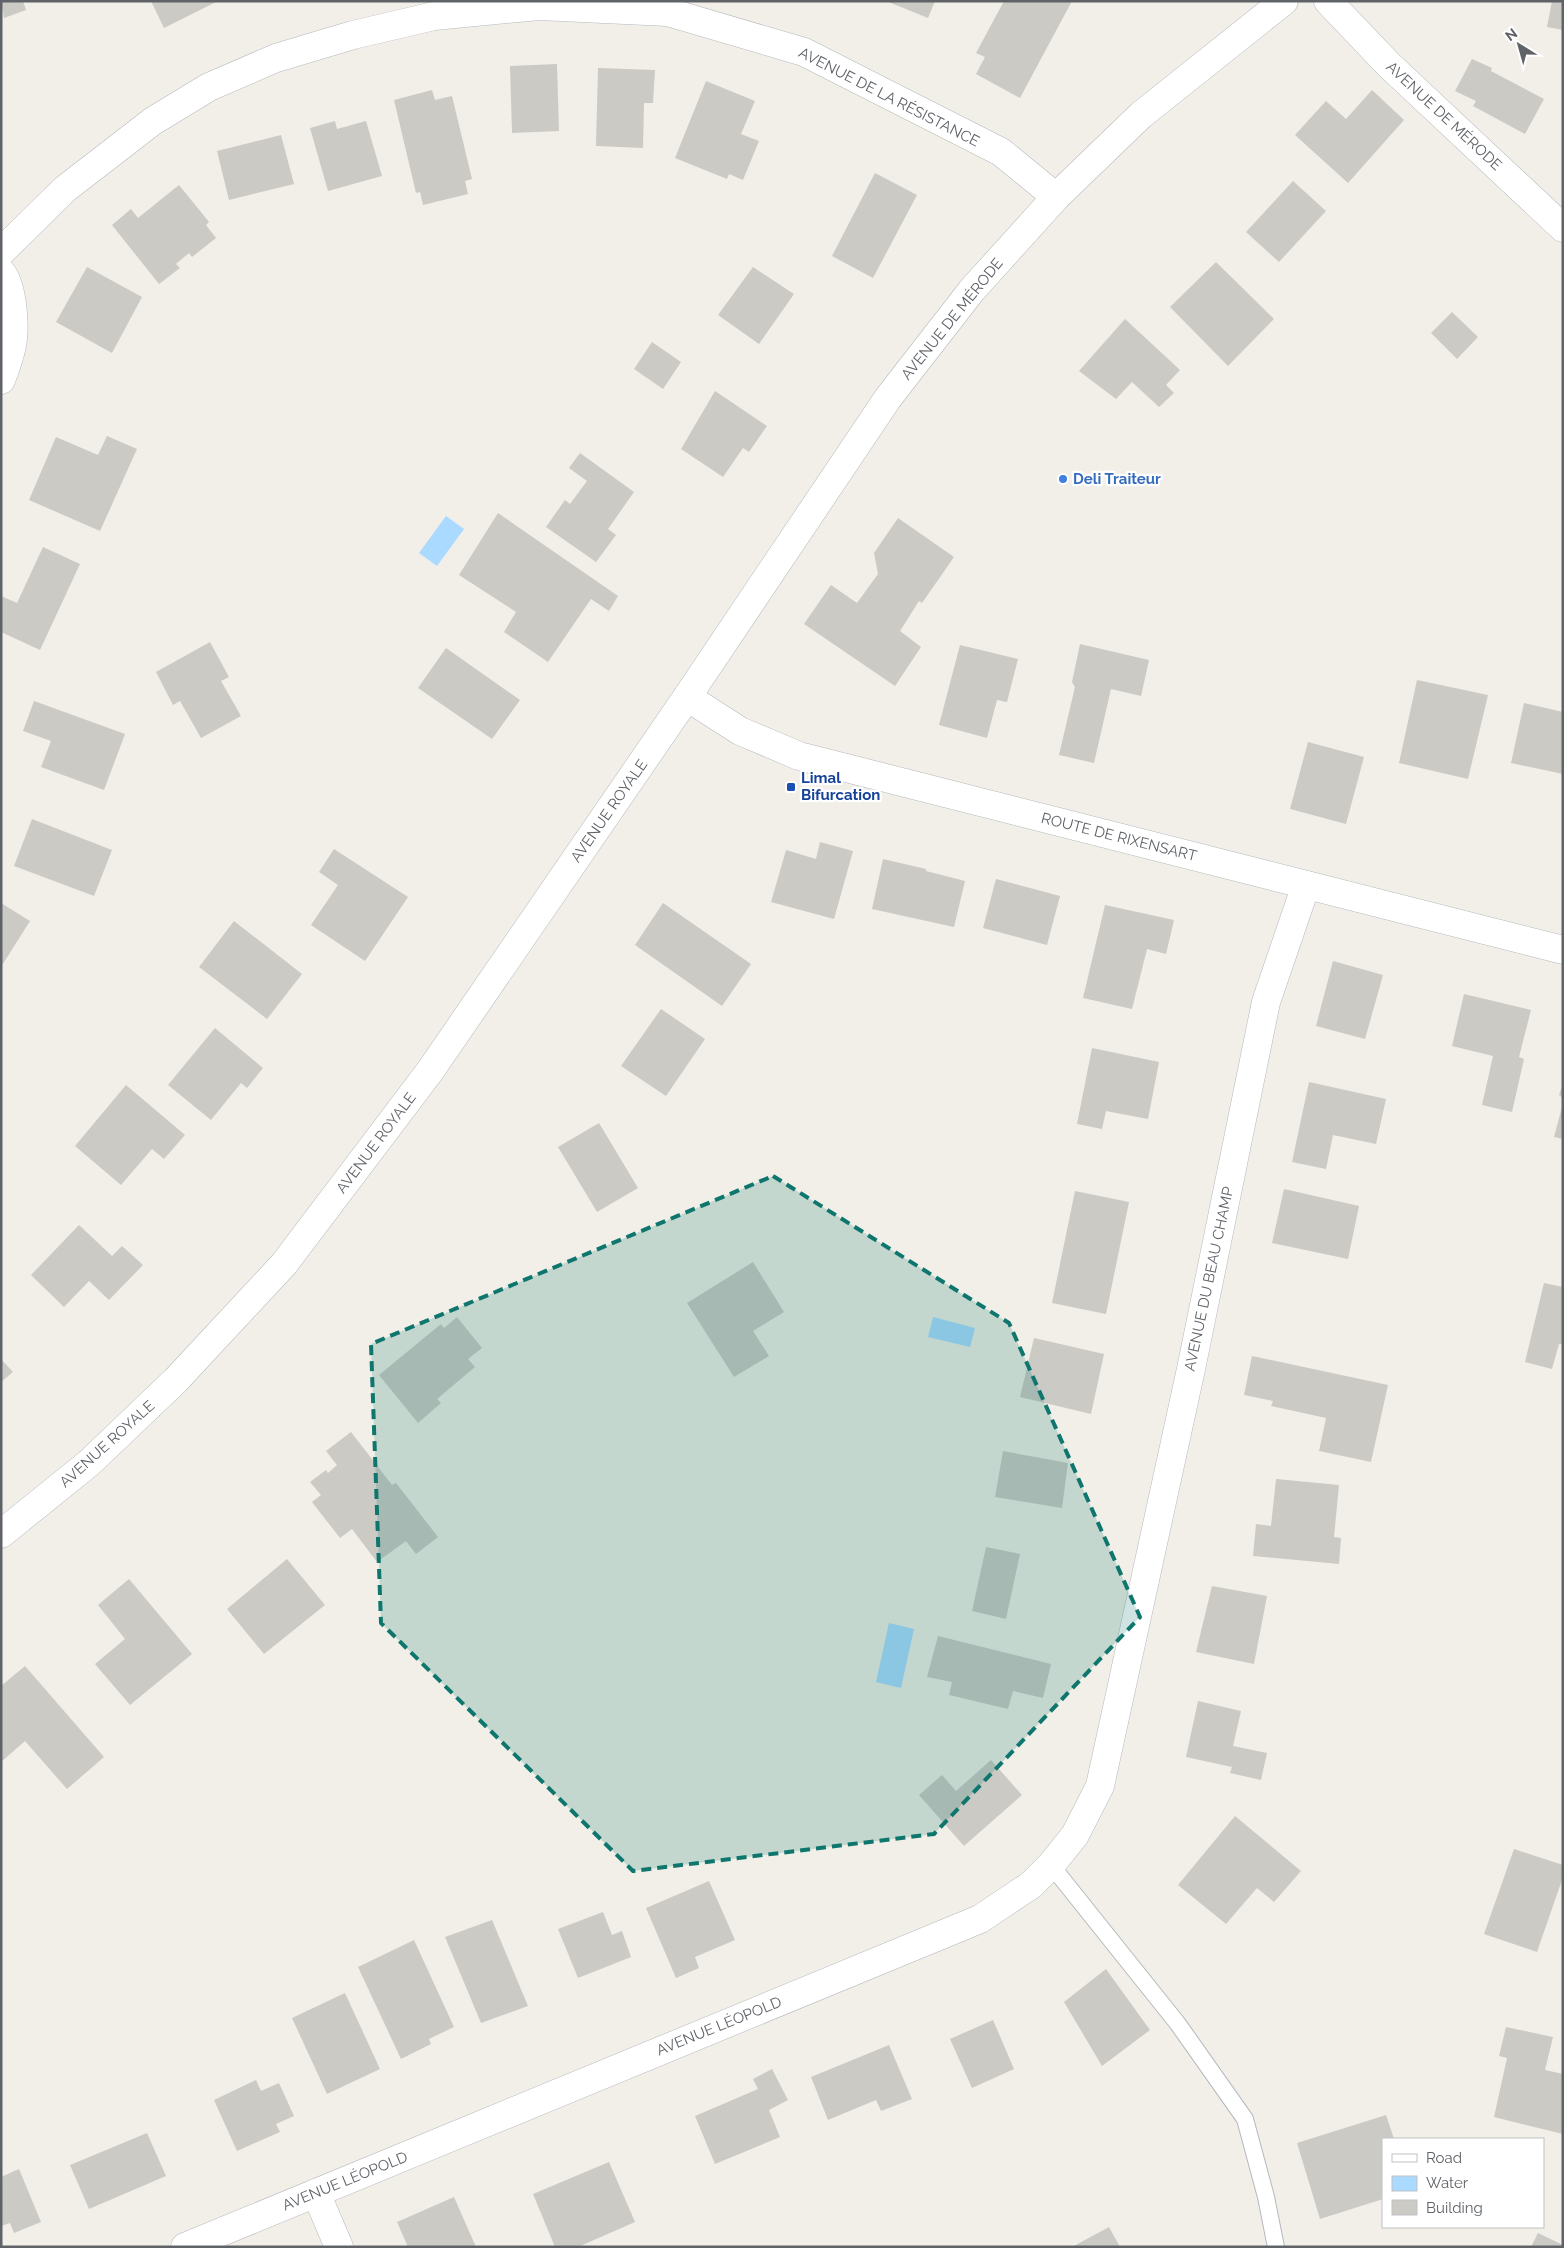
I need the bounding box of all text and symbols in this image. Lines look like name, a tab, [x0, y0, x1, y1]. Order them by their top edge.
north arrow	[1494, 20, 1544, 70]
text: N	[1502, 25, 1520, 44]
street label: AVENUE DE LA RÉSISTANCE	[796, 43, 982, 151]
street label: AVENUE DE MÉRODE	[1383, 58, 1505, 174]
street label: AVENUE DE MÉRODE	[897, 255, 1007, 383]
place label: Deli Traiteur	[1073, 470, 1161, 488]
marker: Deli Traiteur	[1057, 473, 1069, 485]
street label: AVENUE ROYALE	[567, 756, 651, 866]
place label: Limal Bifurcation	[801, 769, 880, 804]
marker: Limal Bifurcation	[785, 781, 797, 793]
street label: ROUTE DE RIXENSART	[1039, 809, 1199, 865]
street label: AVENUE ROYALE	[332, 1089, 420, 1197]
street label: AVENUE DU BEAU CHAMP	[1181, 1185, 1237, 1373]
street label: AVENUE ROYALE	[56, 1397, 158, 1491]
street label: AVENUE LÉOPOLD	[654, 1993, 784, 2059]
legend	[1382, 2138, 1544, 2228]
street label: AVENUE LÉOPOLD	[280, 2148, 410, 2214]
text: Road	[1426, 2149, 1462, 2167]
text: Water	[1426, 2174, 1469, 2192]
text: Building	[1426, 2199, 1483, 2217]

